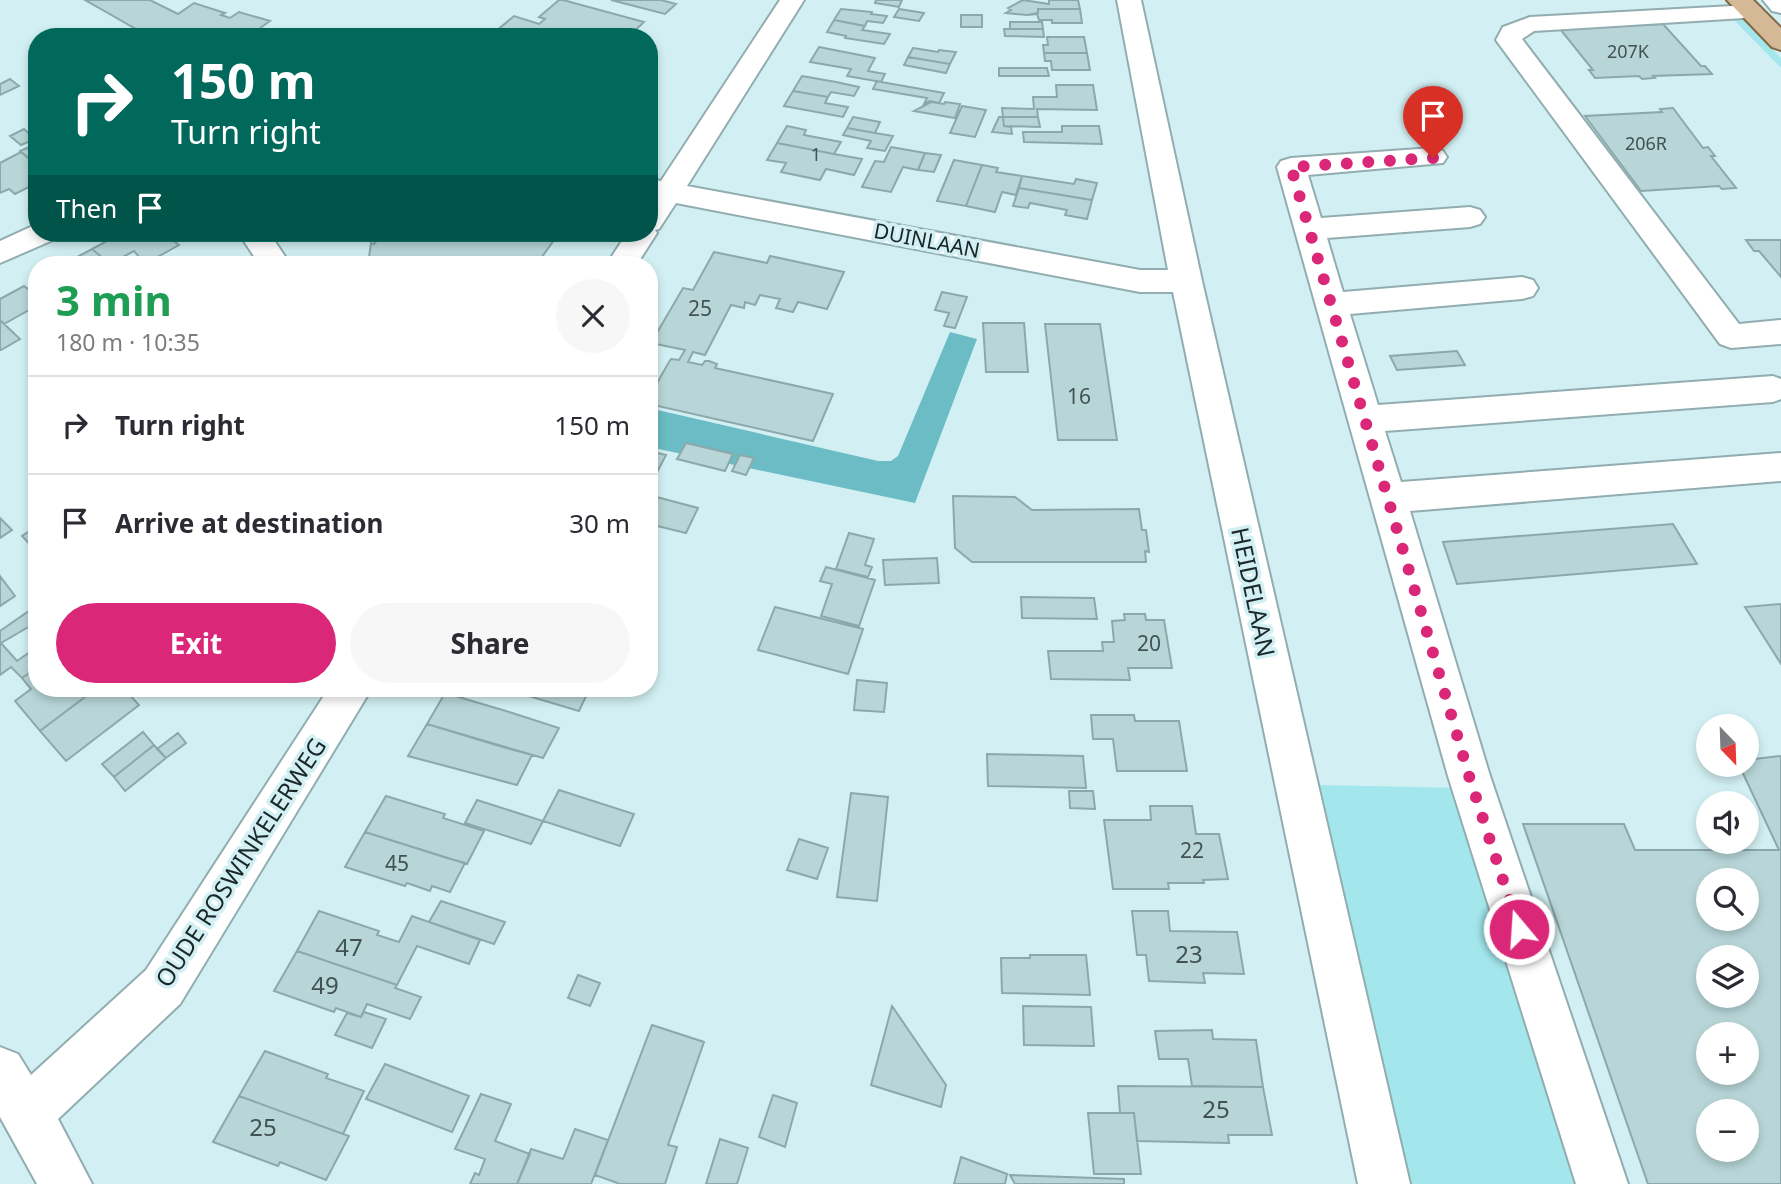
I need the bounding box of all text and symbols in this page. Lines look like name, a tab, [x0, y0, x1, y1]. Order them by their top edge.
house number: 207K	[1607, 39, 1650, 63]
text: 150 m	[171, 47, 316, 113]
icon: right	[56, 56, 147, 147]
pin	[1403, 86, 1463, 158]
icon: arrive	[1414, 97, 1452, 135]
text: Turn right	[171, 110, 321, 153]
house number: 206R	[1625, 131, 1667, 155]
house number: 1	[811, 142, 821, 166]
icon: arrive	[131, 189, 169, 227]
text: Then	[56, 190, 117, 226]
street label: DUINLAAN	[872, 216, 982, 264]
text: 3 min	[56, 271, 172, 328]
button: close	[556, 279, 630, 353]
house number: 25	[688, 294, 712, 322]
text: 180 m · 10:35	[56, 326, 200, 358]
house number: 16	[1067, 382, 1091, 410]
icon: right	[56, 406, 94, 444]
text: Turn right	[115, 407, 245, 443]
text: 150 m	[554, 407, 630, 443]
icon: arrive	[56, 504, 94, 542]
text: Arrive at destination	[115, 505, 384, 541]
text: 30 m	[569, 505, 630, 541]
street label: HEIDELAAN	[1224, 524, 1284, 660]
button: Exit	[56, 603, 336, 683]
button: Share	[350, 603, 630, 683]
house number: 20	[1137, 629, 1161, 657]
north arrow	[1696, 714, 1759, 777]
map controls	[1696, 714, 1759, 1162]
street label: OUDE ROSWINKELERWEG	[147, 731, 333, 993]
button: sound	[1696, 791, 1759, 854]
house number: 22	[1180, 836, 1204, 864]
house number: 45	[385, 849, 409, 877]
button: search	[1696, 868, 1759, 931]
position arrow	[1482, 892, 1556, 966]
house number: 47	[335, 930, 363, 963]
house number: 23	[1175, 937, 1203, 970]
button: layers	[1696, 945, 1759, 1008]
house number: 49	[311, 968, 339, 1001]
button: +	[1696, 1022, 1759, 1085]
house number: 25	[1202, 1092, 1230, 1125]
button: −	[1696, 1099, 1759, 1162]
house number: 25	[249, 1110, 277, 1143]

